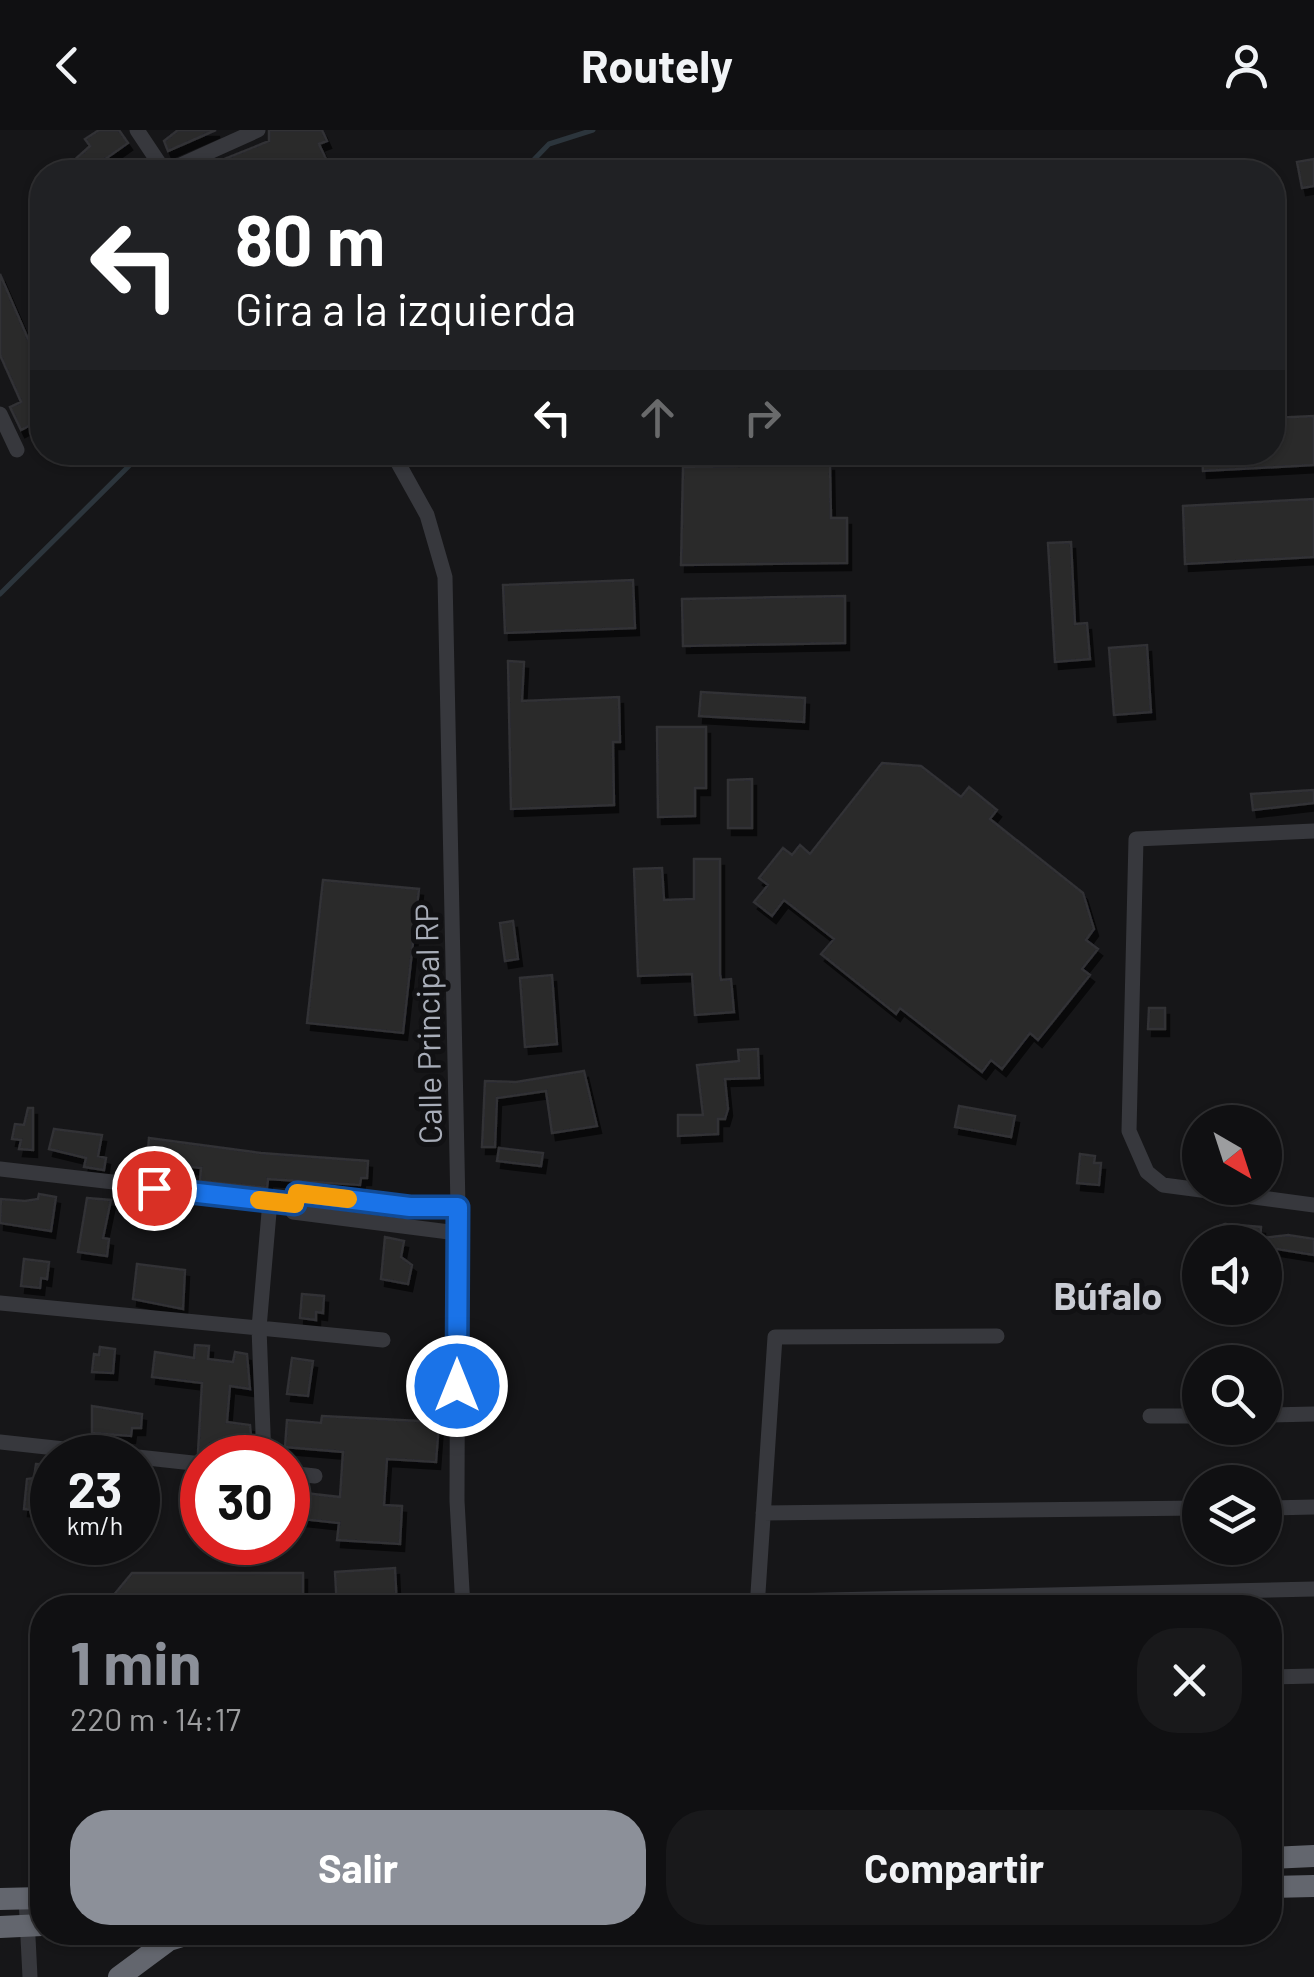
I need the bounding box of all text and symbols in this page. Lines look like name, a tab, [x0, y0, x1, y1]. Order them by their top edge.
icon: back	[40, 38, 95, 93]
text: Routely	[581, 38, 733, 92]
icon: person	[1219, 38, 1274, 93]
text: 80 m	[235, 196, 385, 280]
icon: left	[70, 200, 200, 330]
text: Gira a la izquierda	[235, 281, 576, 335]
icon: left	[525, 390, 580, 445]
icon: ahead	[630, 390, 685, 445]
icon: right	[735, 390, 790, 445]
street label: Calle Principal RP	[406, 903, 448, 1145]
north arrow	[1182, 1105, 1282, 1205]
map controls	[1182, 1105, 1282, 1565]
pin	[112, 1146, 197, 1231]
icon: arrive	[127, 1161, 182, 1216]
button: sound	[1182, 1225, 1282, 1325]
district label: Búfalo	[1053, 1272, 1163, 1318]
position arrow	[405, 1334, 509, 1438]
button: search	[1182, 1345, 1282, 1445]
speed limit sign: 30	[180, 1435, 310, 1565]
text: 23	[68, 1458, 122, 1518]
button: layers	[1182, 1465, 1282, 1565]
text: km/h	[67, 1510, 123, 1540]
text: 1 min	[70, 1625, 201, 1697]
button: close	[1137, 1628, 1242, 1733]
text: 220 m · 14:17	[70, 1699, 241, 1737]
button: Salir	[70, 1810, 646, 1925]
button: Compartir	[666, 1810, 1242, 1925]

